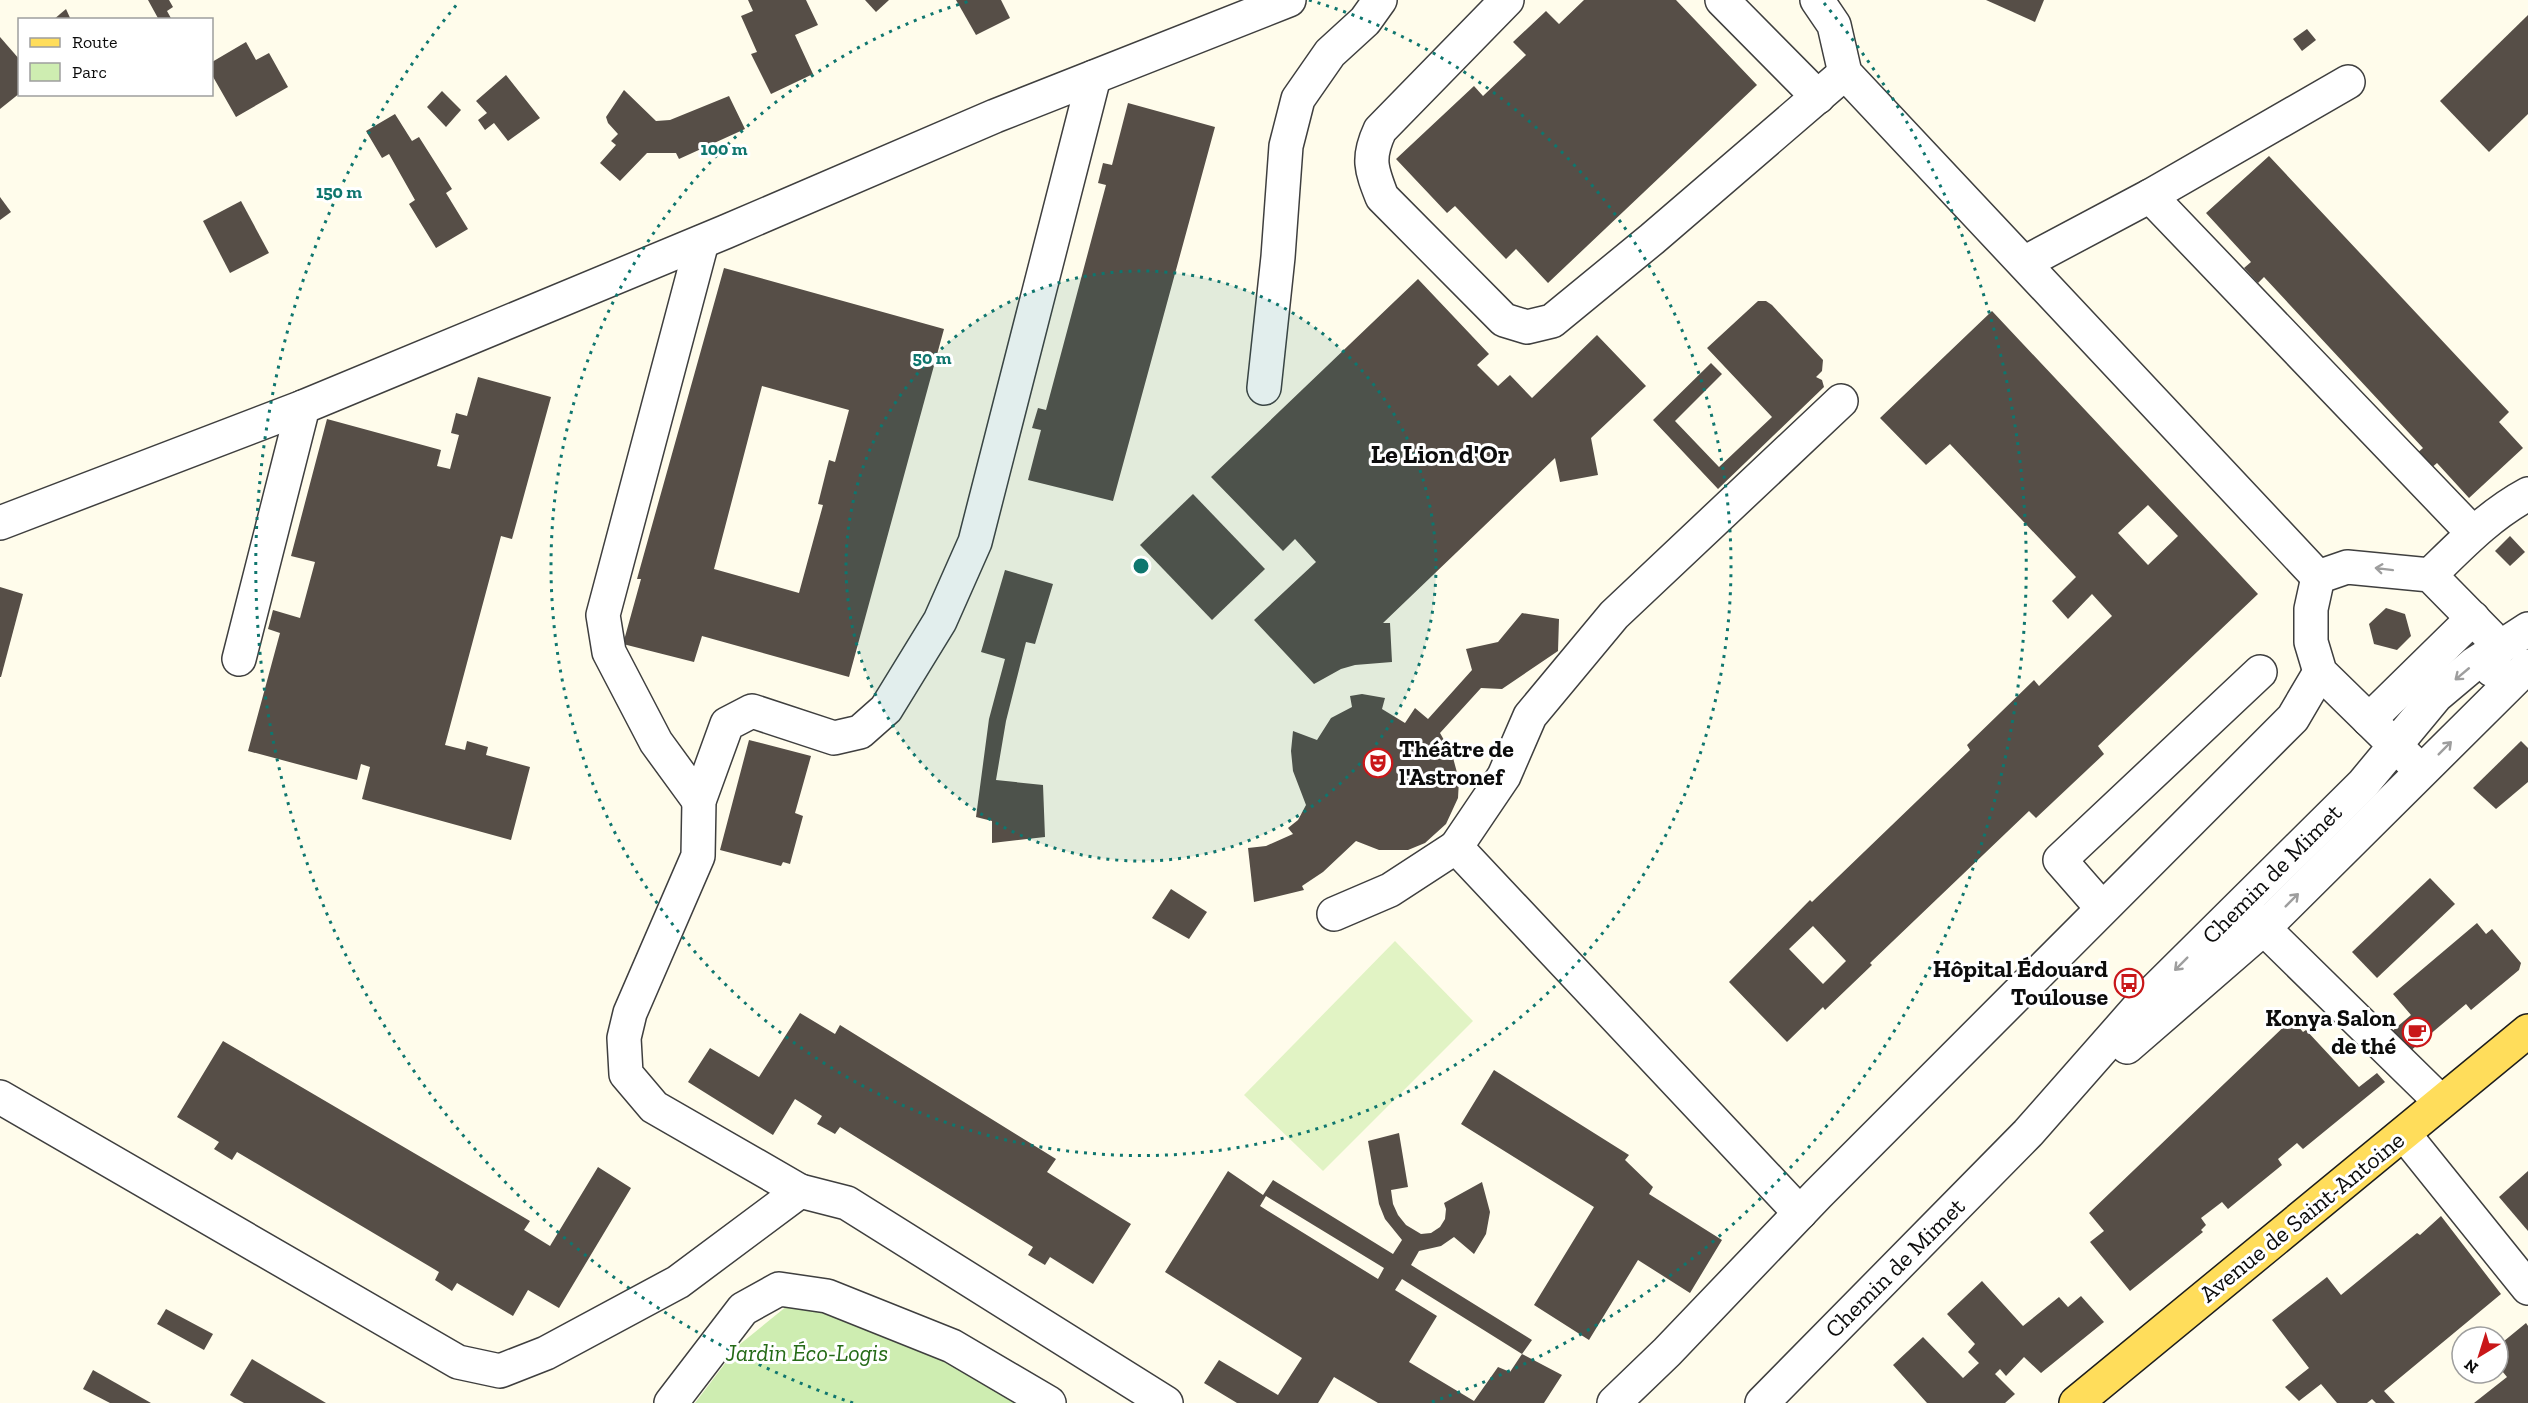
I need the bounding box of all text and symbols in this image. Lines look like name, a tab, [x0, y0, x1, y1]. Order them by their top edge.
legend	[18, 18, 213, 96]
text: Route	[72, 31, 117, 53]
text: Parc	[72, 61, 107, 83]
text: 100 m	[700, 138, 748, 160]
text: 150 m	[316, 181, 362, 203]
text: 50 m	[913, 347, 952, 369]
district label: Le Lion d'Or	[1371, 438, 1509, 470]
centre of rings	[1131, 556, 1151, 576]
one-way arrow	[2374, 564, 2394, 575]
one-way arrow	[2454, 667, 2470, 680]
place label: Théâtre de l'Astronef	[1399, 734, 1514, 791]
one-way arrow	[2438, 741, 2453, 755]
theatre icon: Théâtre de l'Astronef	[1362, 747, 1394, 779]
street label: Chemin de Mimet	[2196, 798, 2348, 950]
one-way arrow	[2284, 893, 2299, 908]
place label: Hôpital Édouard Toulouse	[1933, 954, 2108, 1011]
one-way arrow	[2173, 957, 2188, 971]
bus stop icon: Hôpital Édouard Toulouse	[2113, 967, 2145, 999]
place label: Konya Salon de thé	[2265, 1003, 2396, 1060]
cafe icon: Konya Salon de thé	[2401, 1016, 2433, 1048]
street label: Avenue de Saint-Antoine	[2193, 1125, 2410, 1308]
street label: Chemin de Mimet	[1819, 1192, 1971, 1344]
north arrow	[2450, 1325, 2510, 1385]
park label: Jardin Éco-Logis	[725, 1338, 888, 1367]
text: N	[2460, 1355, 2482, 1378]

